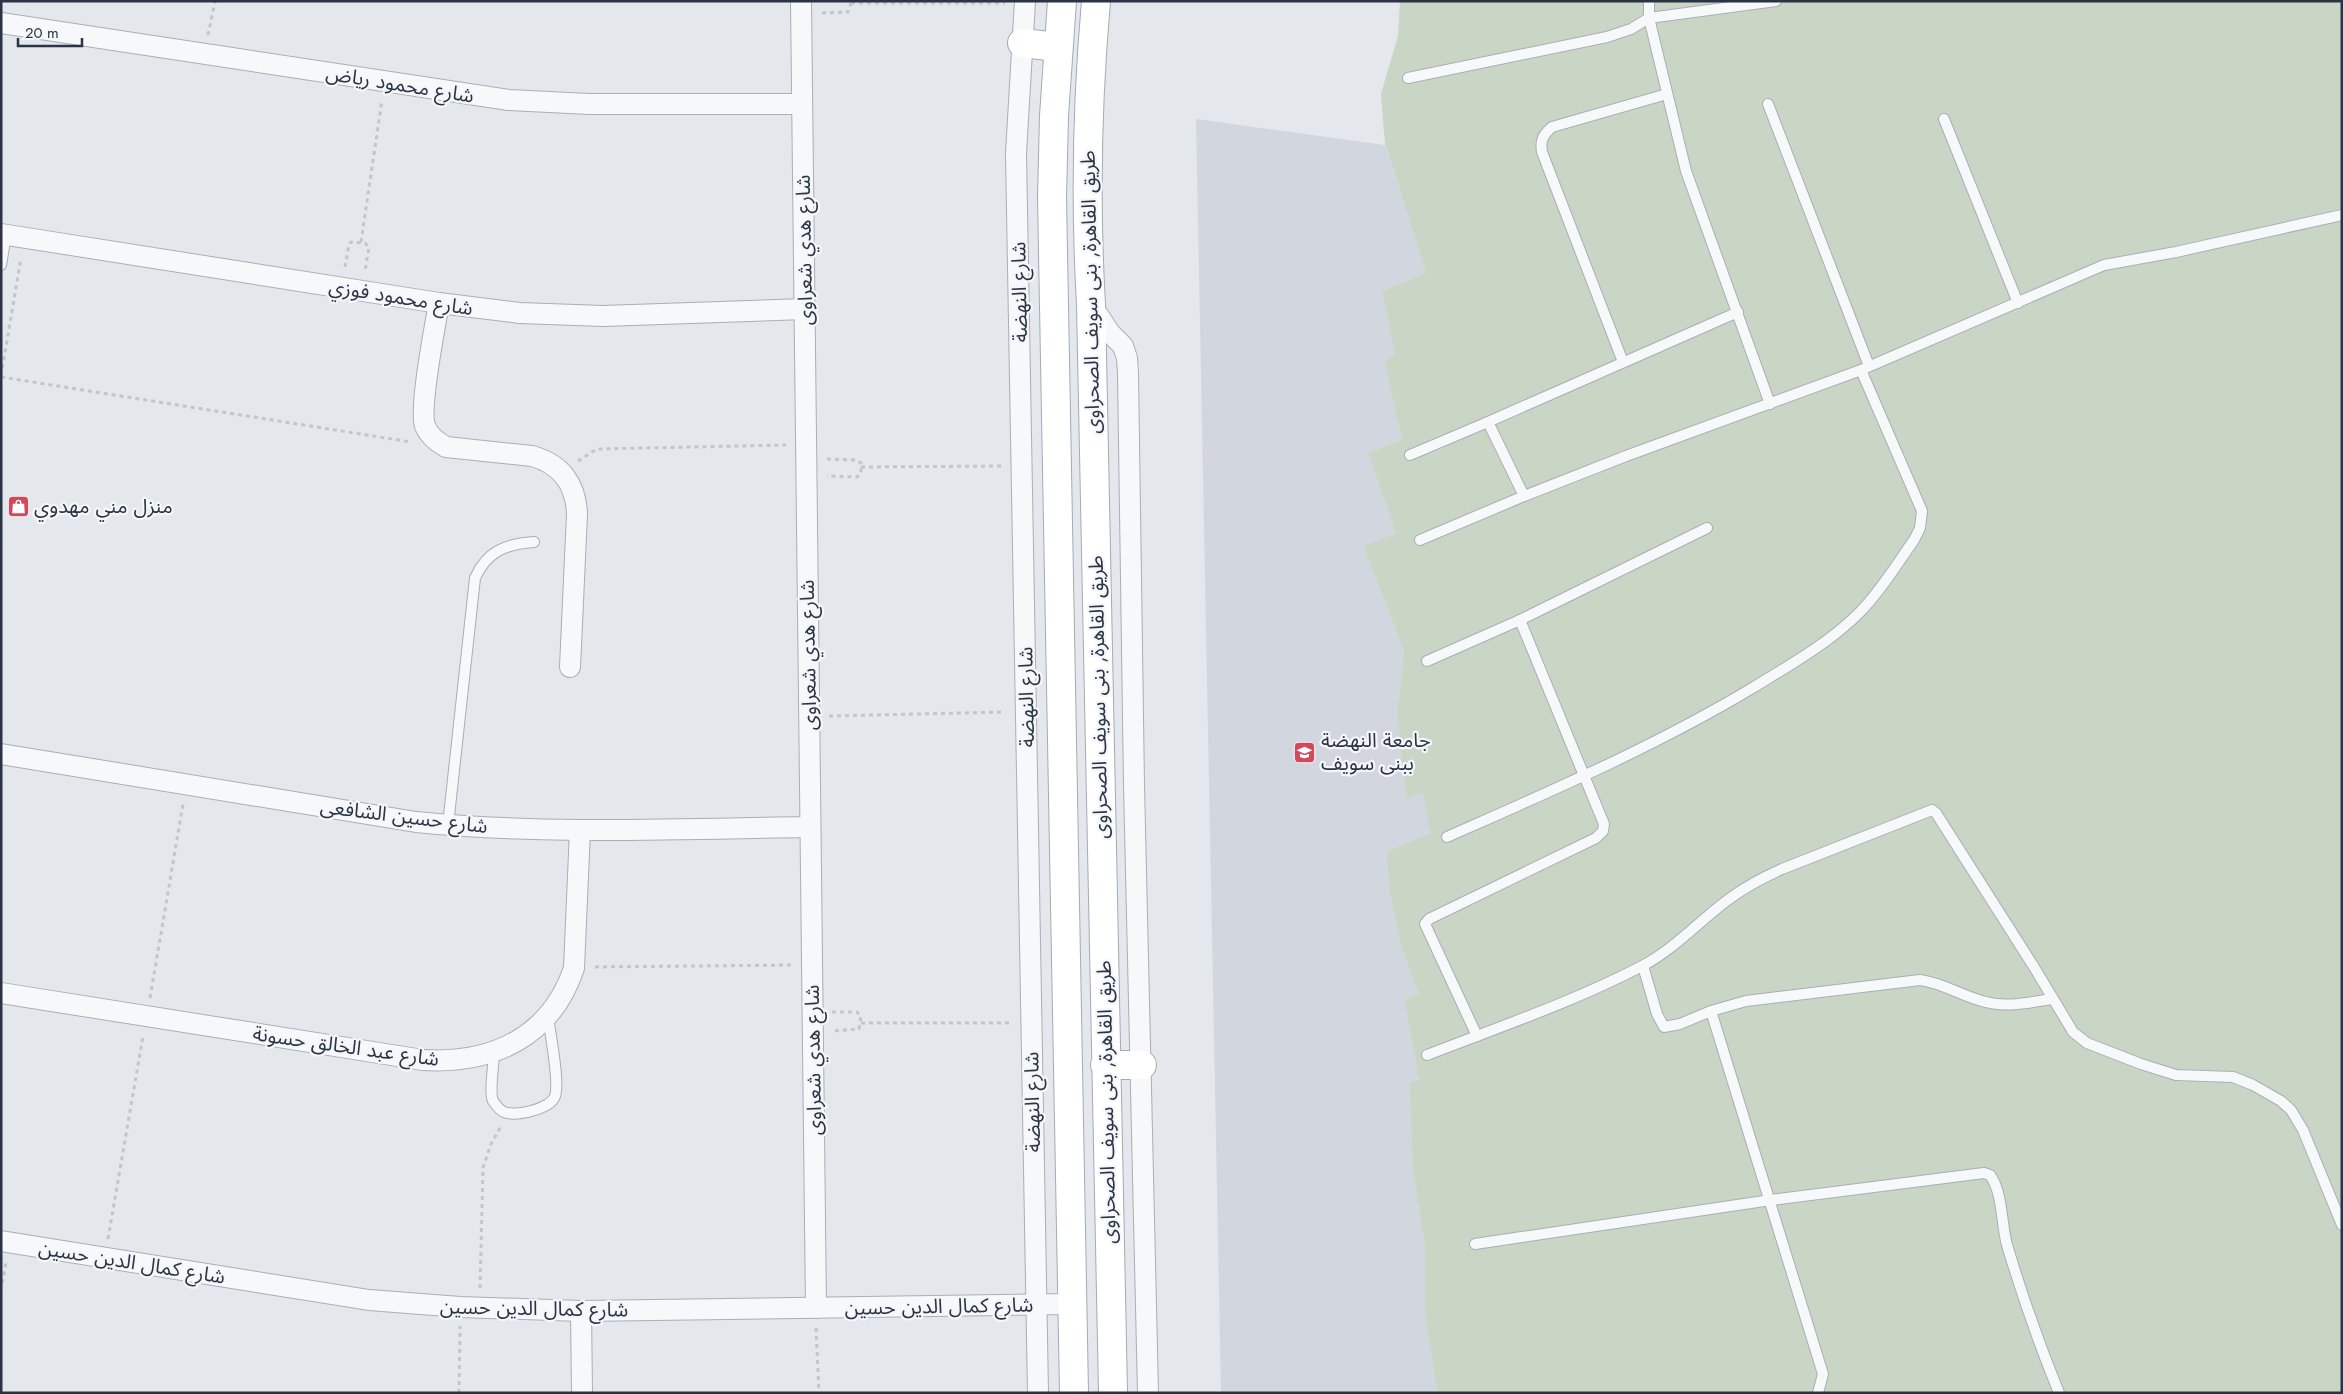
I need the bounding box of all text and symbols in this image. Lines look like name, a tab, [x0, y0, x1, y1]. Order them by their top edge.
scale bar	[18, 15, 81, 47]
text: 20 m	[25, 22, 59, 44]
street label: شارع محمود رياض	[324, 58, 476, 111]
street label: طريق القاهرة, بنى سويف الصحراوى	[1074, 150, 1107, 434]
street label: شارع هدي شعراوى	[789, 174, 821, 326]
street label: شارع النهضة	[1004, 241, 1035, 343]
street label: شارع محمود فوزي	[327, 272, 475, 324]
place label: منزل مني مهدوي	[34, 492, 173, 522]
shop icon: منزل مني مهدوي	[6, 494, 30, 518]
street label: طريق القاهرة, بنى سويف الصحراوى	[1082, 555, 1115, 839]
street label: شارع هدي شعراوى	[793, 579, 825, 731]
street label: شارع النهضة	[1011, 646, 1042, 748]
place label: جامعة النهضة ببنى سويف	[1321, 726, 1431, 778]
school or university icon: جامعة النهضة ببنى سويف	[1293, 740, 1317, 764]
street label: شارع حسين الشافعى	[318, 792, 489, 841]
street label: طريق القاهرة, بنى سويف الصحراوى	[1090, 960, 1123, 1244]
street label: شارع هدي شعراوى	[798, 984, 830, 1136]
street label: شارع عبد الخالق حسونة	[251, 1019, 441, 1074]
street label: شارع النهضة	[1017, 1051, 1048, 1153]
street label: شارع كمال الدين حسين	[37, 1233, 227, 1292]
street label: شارع كمال الدين حسين	[845, 1290, 1034, 1323]
street label: شارع كمال الدين حسين	[439, 1292, 628, 1325]

